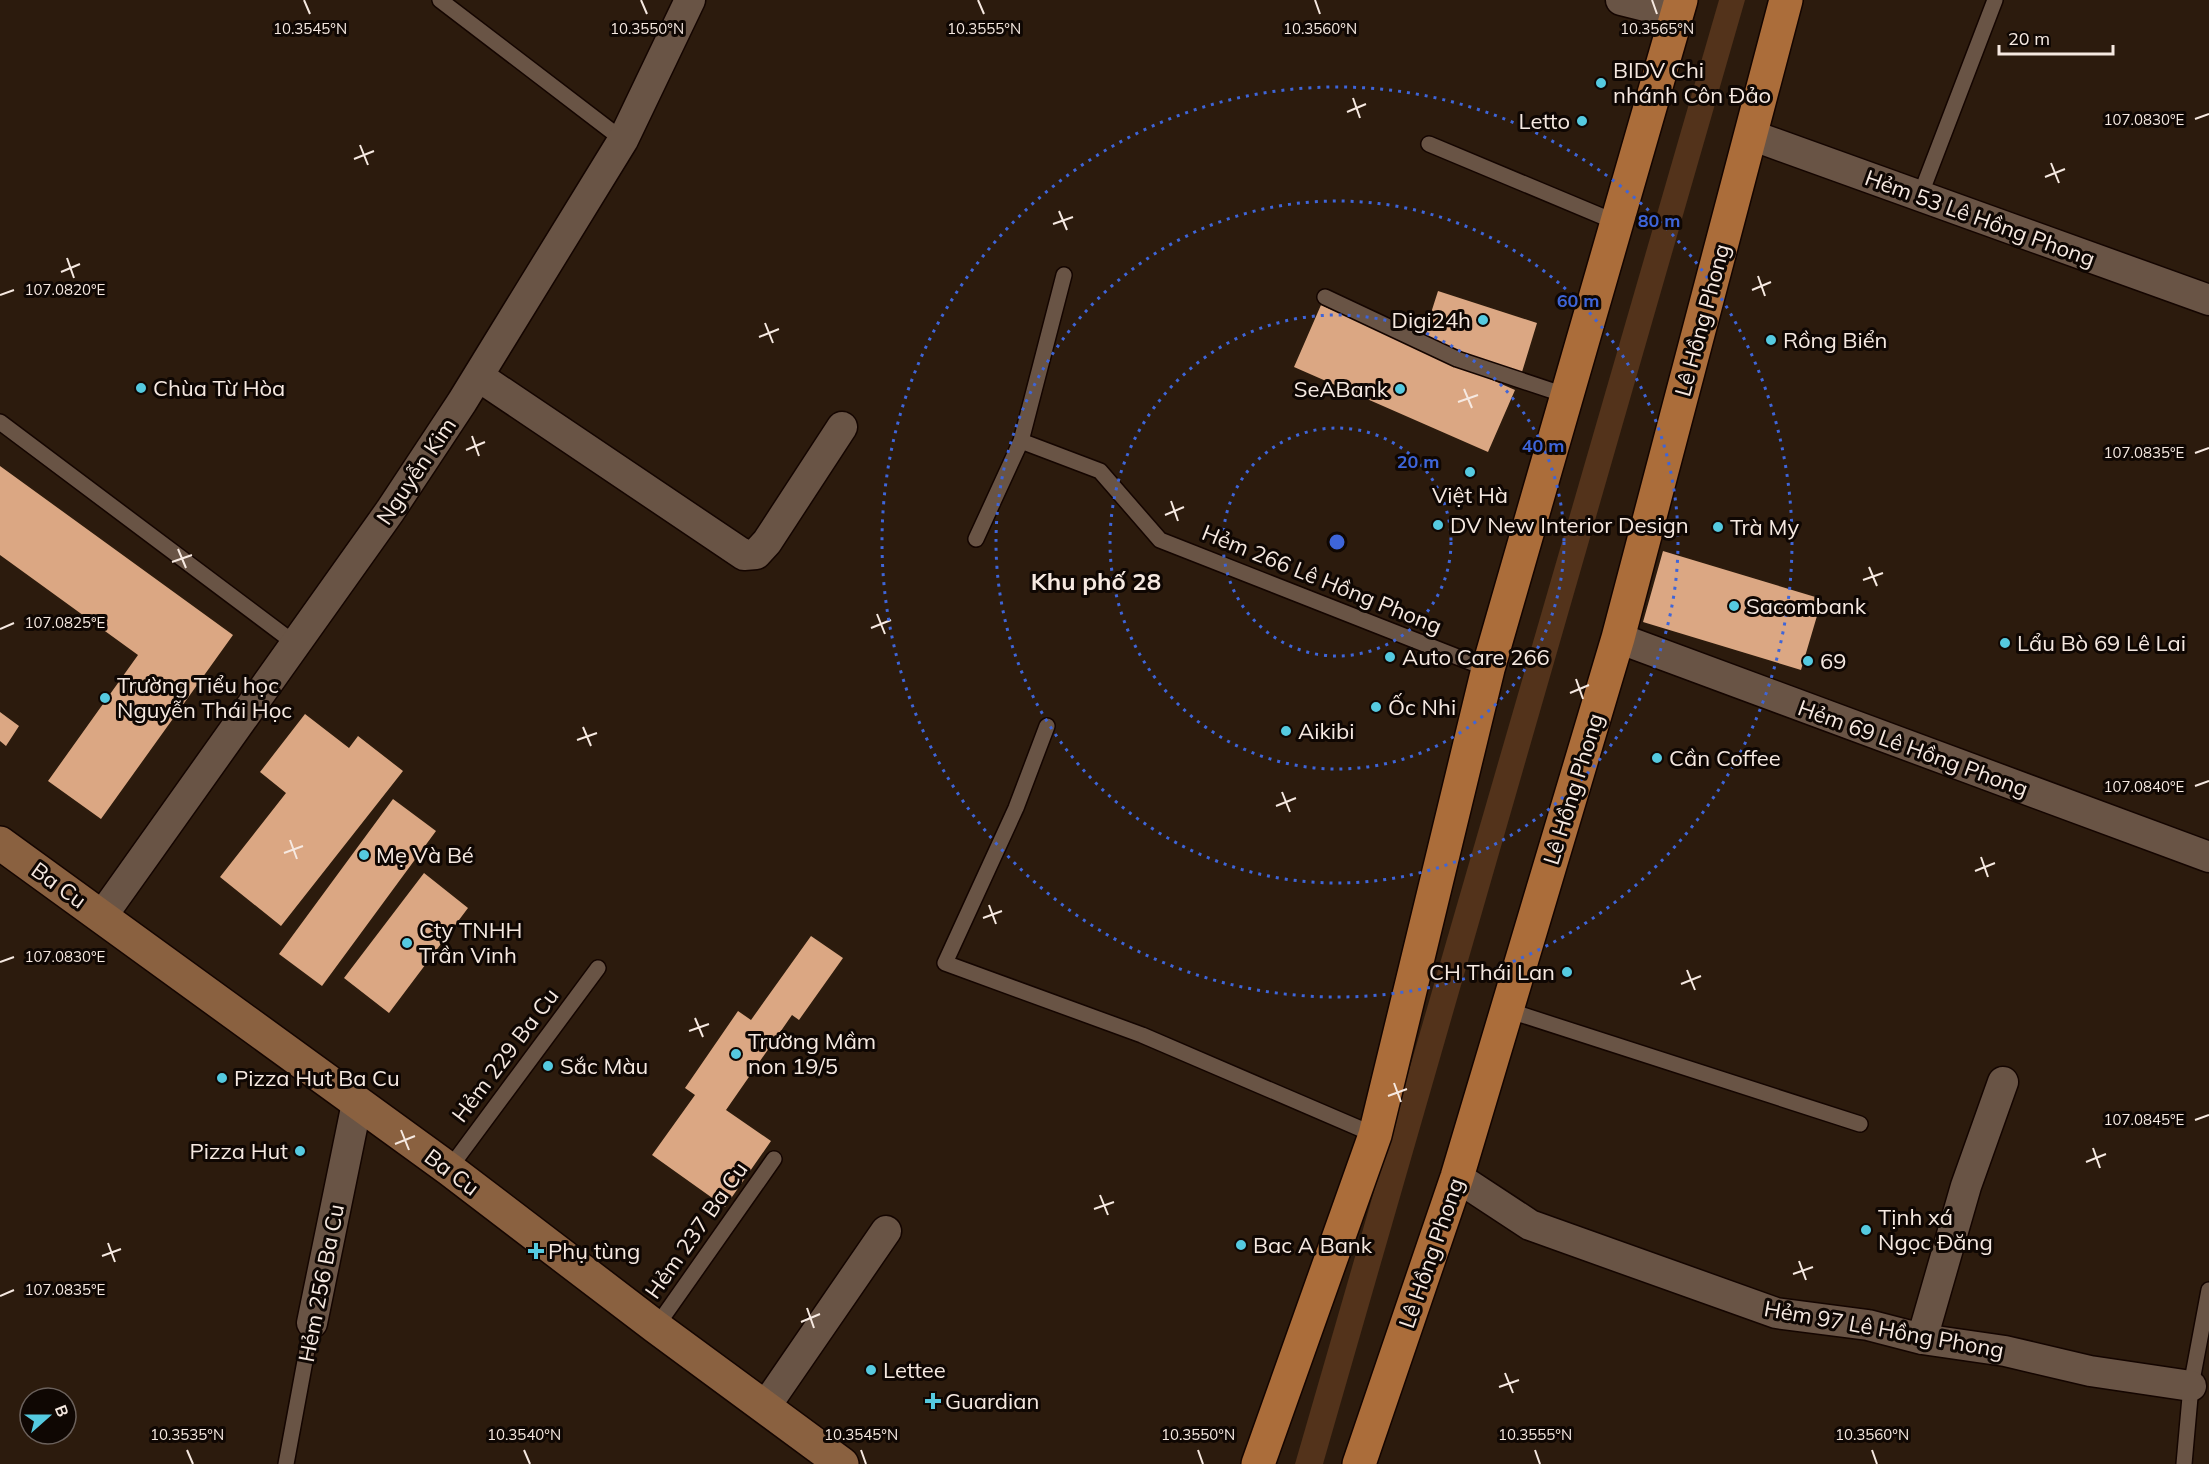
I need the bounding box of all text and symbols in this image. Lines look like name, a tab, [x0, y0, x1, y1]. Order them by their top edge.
scale bar	[1999, 18, 2113, 56]
text: 10.3545°N	[273, 19, 347, 38]
text: 10.3550°N	[610, 19, 684, 38]
text: 10.3555°N	[947, 19, 1021, 38]
text: 10.3560°N	[1283, 19, 1357, 38]
text: 10.3565°N	[1620, 19, 1694, 38]
text: 20 m	[2008, 27, 2050, 50]
place label: BIDV Chi nhánh Côn Đảo	[1613, 56, 1771, 109]
marker: BIDV Chi nhánh Côn Đảo	[1594, 76, 1608, 90]
place label: Letto	[1519, 107, 1570, 135]
text: 107.0830°E	[2104, 110, 2185, 129]
marker: Letto	[1575, 114, 1589, 128]
street label: Hẻm 53 Lê Hồng Phong	[1861, 163, 2099, 273]
text: 80 m	[1638, 209, 1680, 232]
street label: Lê Hồng Phong	[1668, 241, 1736, 399]
text: 107.0820°E	[25, 280, 106, 299]
text: 60 m	[1557, 289, 1599, 312]
place label: Digi24h	[1392, 306, 1471, 334]
marker: Digi24h	[1476, 313, 1490, 327]
place label: Rồng Biển	[1783, 326, 1888, 354]
marker: Rồng Biển	[1764, 333, 1778, 347]
place label: Chùa Từ Hòa	[153, 374, 285, 402]
place label: SeABank	[1294, 375, 1389, 403]
marker: Chùa Từ Hòa	[134, 381, 148, 395]
marker: SeABank	[1393, 382, 1407, 396]
street label: Nguyễn Kim	[370, 412, 462, 530]
text: 40 m	[1522, 434, 1564, 457]
text: 107.0835°E	[2104, 443, 2185, 462]
text: 20 m	[1397, 450, 1439, 473]
marker: Việt Hà	[1463, 465, 1477, 479]
place label: Việt Hà	[1432, 481, 1508, 509]
place label: DV New Interior Design	[1450, 511, 1689, 539]
place label: Trà My	[1730, 513, 1799, 541]
street label: Hẻm 266 Lê Hồng Phong	[1198, 518, 1446, 640]
marker: DV New Interior Design	[1431, 518, 1445, 532]
marker: Trà My	[1711, 520, 1725, 534]
centre of rings	[1327, 532, 1347, 552]
district label: Khu phố 28	[1031, 566, 1161, 596]
place label: Sacombank	[1746, 592, 1867, 620]
marker: Sacombank	[1727, 599, 1741, 613]
text: 107.0825°E	[25, 613, 106, 632]
place label: Lẩu Bò 69 Lê Lai	[2017, 629, 2186, 657]
marker: Lẩu Bò 69 Lê Lai	[1998, 636, 2012, 650]
place label: Auto Care 266	[1402, 643, 1550, 671]
place label: 69	[1820, 647, 1846, 675]
marker: Auto Care 266	[1383, 650, 1397, 664]
marker: 69	[1801, 654, 1815, 668]
place label: Trường Tiểu học Nguyễn Thái Học	[117, 671, 292, 724]
marker: Trường Tiểu học Nguyễn Thái Học	[98, 691, 112, 705]
place label: Ốc Nhi	[1388, 693, 1456, 721]
street label: Hẻm 69 Lê Hồng Phong	[1794, 693, 2032, 803]
marker: Ốc Nhi	[1369, 700, 1383, 714]
street label: Lê Hồng Phong	[1537, 710, 1609, 868]
place label: Aikibi	[1298, 717, 1354, 745]
marker: Aikibi	[1279, 724, 1293, 738]
place label: Cần Coffee	[1669, 744, 1781, 772]
marker: Cần Coffee	[1650, 751, 1664, 765]
text: 107.0840°E	[2104, 777, 2185, 796]
place label: Mẹ Và Bé	[376, 841, 474, 869]
marker: Mẹ Và Bé	[357, 848, 371, 862]
street label: Ba Cu	[26, 856, 92, 914]
place label: Cty TNHH Trần Vinh	[419, 916, 522, 969]
marker: Cty TNHH Trần Vinh	[400, 936, 414, 950]
text: 107.0830°E	[25, 947, 106, 966]
place label: CH Thái Lan	[1429, 958, 1555, 986]
marker: CH Thái Lan	[1560, 965, 1574, 979]
street label: Hẻm 229 Ba Cu	[445, 982, 565, 1128]
place label: Trường Mầm non 19/5	[748, 1027, 876, 1080]
marker: Trường Mầm non 19/5	[729, 1047, 743, 1061]
place label: Sắc Màu	[560, 1052, 648, 1080]
marker: Sắc Màu	[541, 1059, 555, 1073]
place label: Pizza Hut Ba Cu	[234, 1064, 400, 1092]
marker: Pizza Hut Ba Cu	[215, 1071, 229, 1085]
text: 107.0845°E	[2104, 1110, 2185, 1129]
place label: Pizza Hut	[190, 1137, 288, 1165]
street label: Ba Cu	[419, 1142, 485, 1202]
marker: Pizza Hut	[293, 1144, 307, 1158]
street label: Hẻm 237 Ba Cu	[638, 1156, 754, 1304]
street label: Lê Hồng Phong	[1392, 1174, 1470, 1332]
street label: Hẻm 256 Ba Cu	[292, 1201, 350, 1365]
place label: Tịnh xá Ngọc Đăng	[1878, 1203, 1993, 1256]
marker: Tịnh xá Ngọc Đăng	[1859, 1223, 1873, 1237]
place label: Bac A Bank	[1253, 1231, 1373, 1259]
place label: Phụ tùng	[548, 1237, 640, 1265]
marker: Bac A Bank	[1234, 1238, 1248, 1252]
marker: Phụ tùng	[529, 1244, 543, 1258]
text: 107.0835°E	[25, 1280, 106, 1299]
street label: Hẻm 97 Lê Hồng Phong	[1762, 1294, 2006, 1364]
place label: Lettee	[883, 1356, 946, 1384]
marker: Lettee	[864, 1363, 878, 1377]
north arrow	[18, 1386, 78, 1446]
place label: Guardian	[945, 1387, 1039, 1415]
marker: Guardian	[926, 1394, 940, 1408]
text: B	[51, 1402, 73, 1419]
text: 10.3535°N	[150, 1425, 224, 1444]
text: 10.3540°N	[487, 1425, 561, 1444]
text: 10.3545°N	[824, 1425, 898, 1444]
text: 10.3550°N	[1161, 1425, 1235, 1444]
text: 10.3555°N	[1498, 1425, 1572, 1444]
text: 10.3560°N	[1835, 1425, 1909, 1444]

